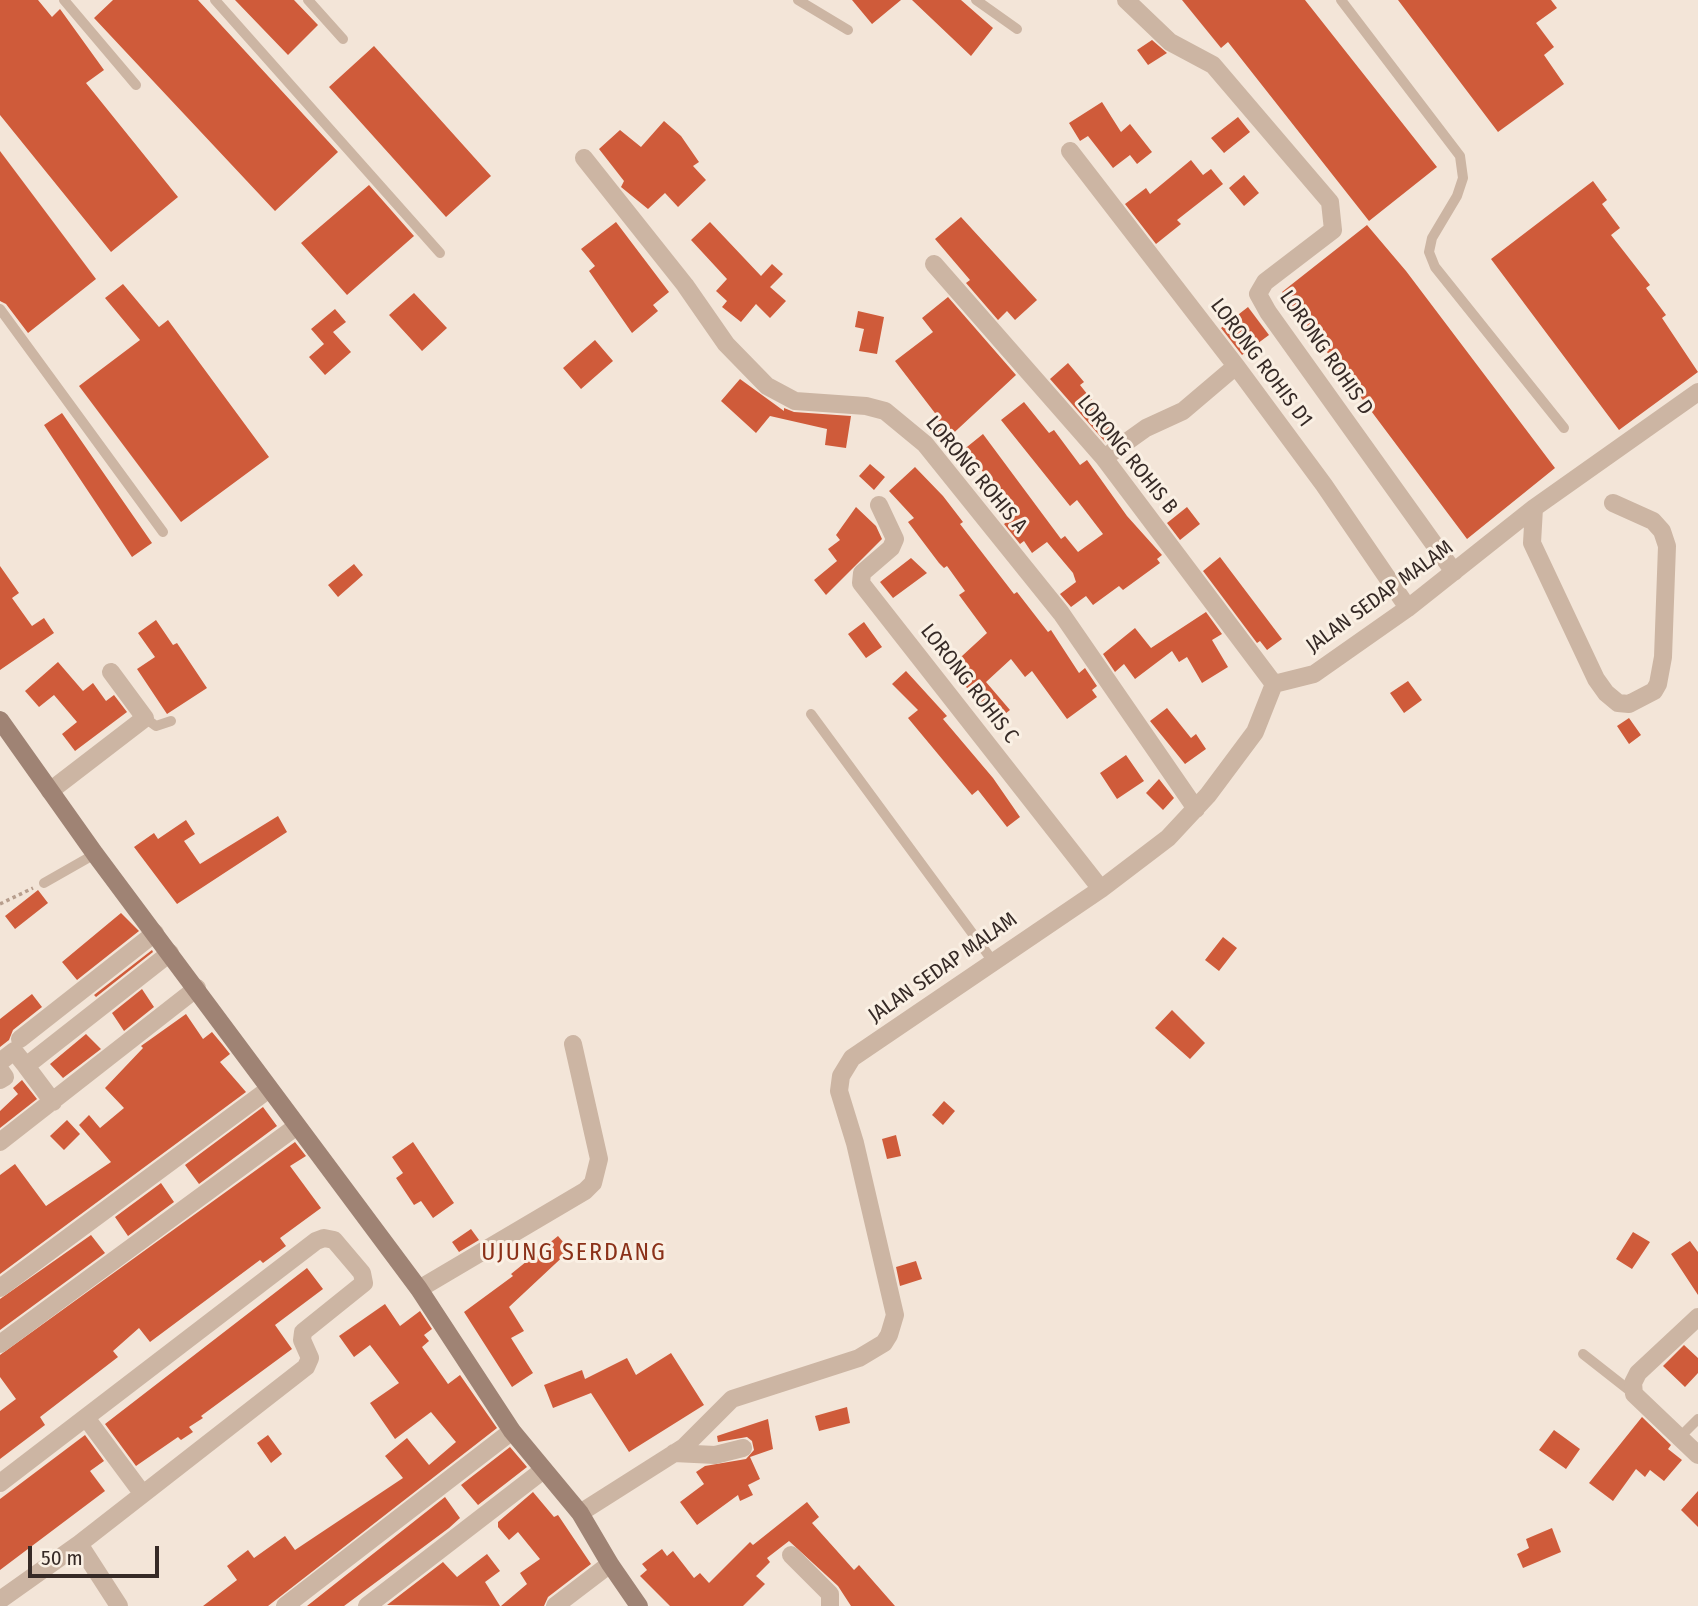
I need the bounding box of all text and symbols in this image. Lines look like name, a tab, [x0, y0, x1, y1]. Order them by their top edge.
street label: LORONG ROHIS D	[1274, 286, 1378, 420]
street label: LORONG ROHIS D1	[1205, 294, 1317, 432]
street label: LORONG ROHIS B	[1072, 391, 1182, 519]
street label: LORONG ROHIS A	[920, 411, 1032, 539]
street label: JALAN SEDAP MALAM	[1302, 535, 1458, 659]
street label: LORONG ROHIS C	[915, 619, 1023, 749]
street label: JALAN SEDAP MALAM	[864, 907, 1022, 1029]
district label: UJUNG SERDANG	[483, 1239, 665, 1267]
scale bar	[32, 1532, 163, 1576]
text: 50 m	[41, 1545, 83, 1571]

